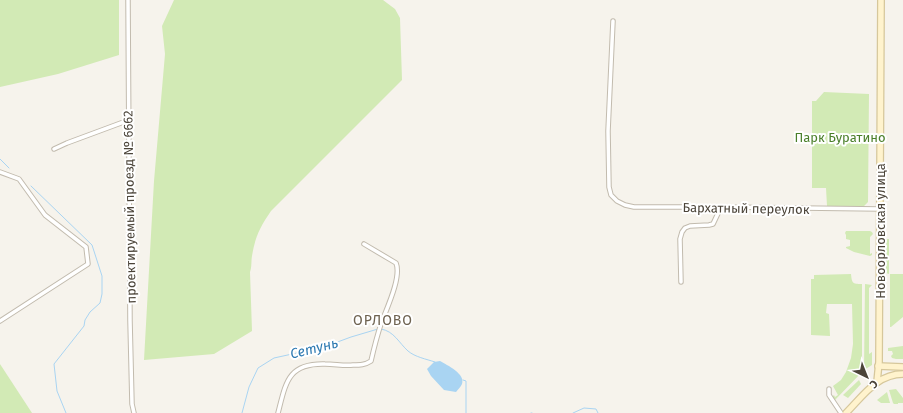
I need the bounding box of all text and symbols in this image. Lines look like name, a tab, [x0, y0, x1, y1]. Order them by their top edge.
street label: проектируемый проезд № 6662	[120, 110, 139, 304]
park label: Парк Буратино	[794, 130, 886, 145]
street label: Новоорловская улица	[873, 163, 888, 299]
street label: Бархатный переулок	[682, 200, 810, 217]
district label: ОРЛОВО	[353, 312, 413, 329]
water label: Сетунь	[288, 334, 340, 363]
north arrow	[847, 357, 887, 397]
text: С	[866, 377, 880, 391]

